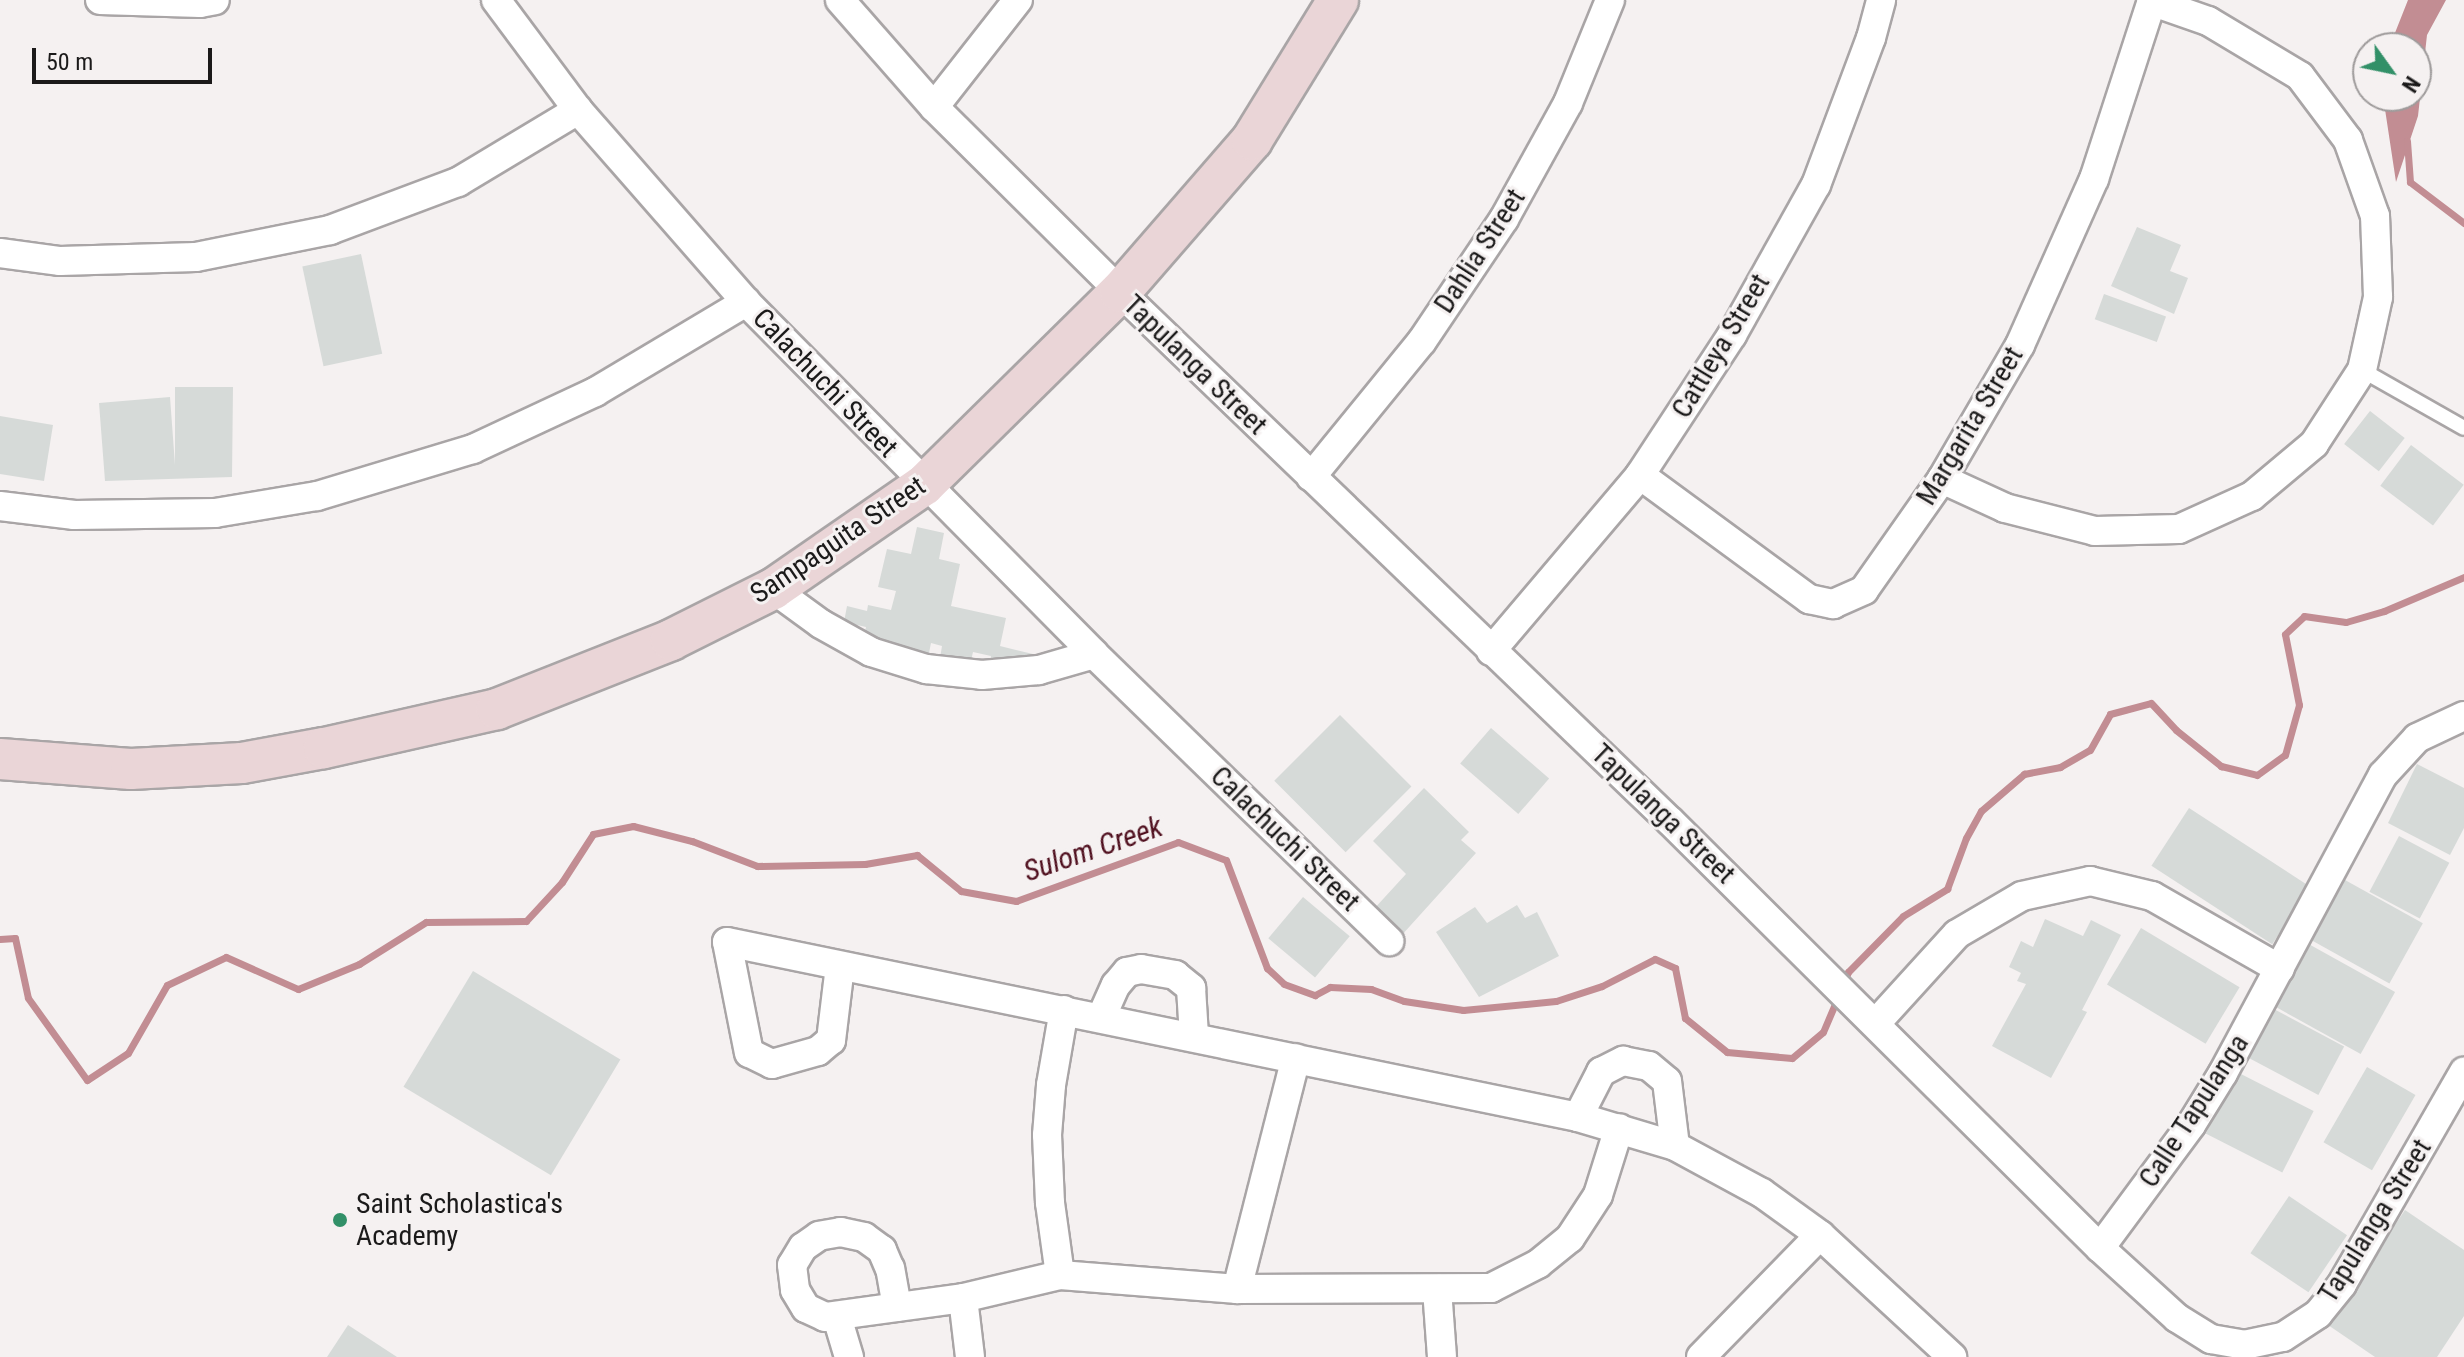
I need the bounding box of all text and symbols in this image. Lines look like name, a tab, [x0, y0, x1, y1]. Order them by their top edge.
scale bar	[36, 32, 216, 82]
north arrow	[2352, 32, 2432, 112]
text: 50 m	[46, 48, 93, 76]
text: N	[2397, 72, 2425, 97]
street label: Dahlia Street	[1427, 183, 1533, 319]
street label: Cattleya Street	[1665, 268, 1777, 424]
street label: Tapulanga Street	[1116, 288, 1274, 442]
street label: Calachuchi Street	[746, 302, 904, 464]
street label: Margarita Street	[1910, 341, 2030, 511]
street label: Sampaguita Street	[744, 469, 932, 611]
street label: Tapulanga Street	[1584, 737, 1742, 891]
street label: Calachuchi Street	[1204, 760, 1366, 918]
water label: Sulom Creek	[1019, 808, 1167, 890]
street label: Calle Tapulanga	[2132, 1028, 2256, 1194]
street label: Tapulanga Street	[2311, 1133, 2439, 1309]
place label: Saint Scholastica's Academy	[356, 1187, 563, 1253]
marker: Saint Scholastica's Academy	[331, 1211, 349, 1229]

